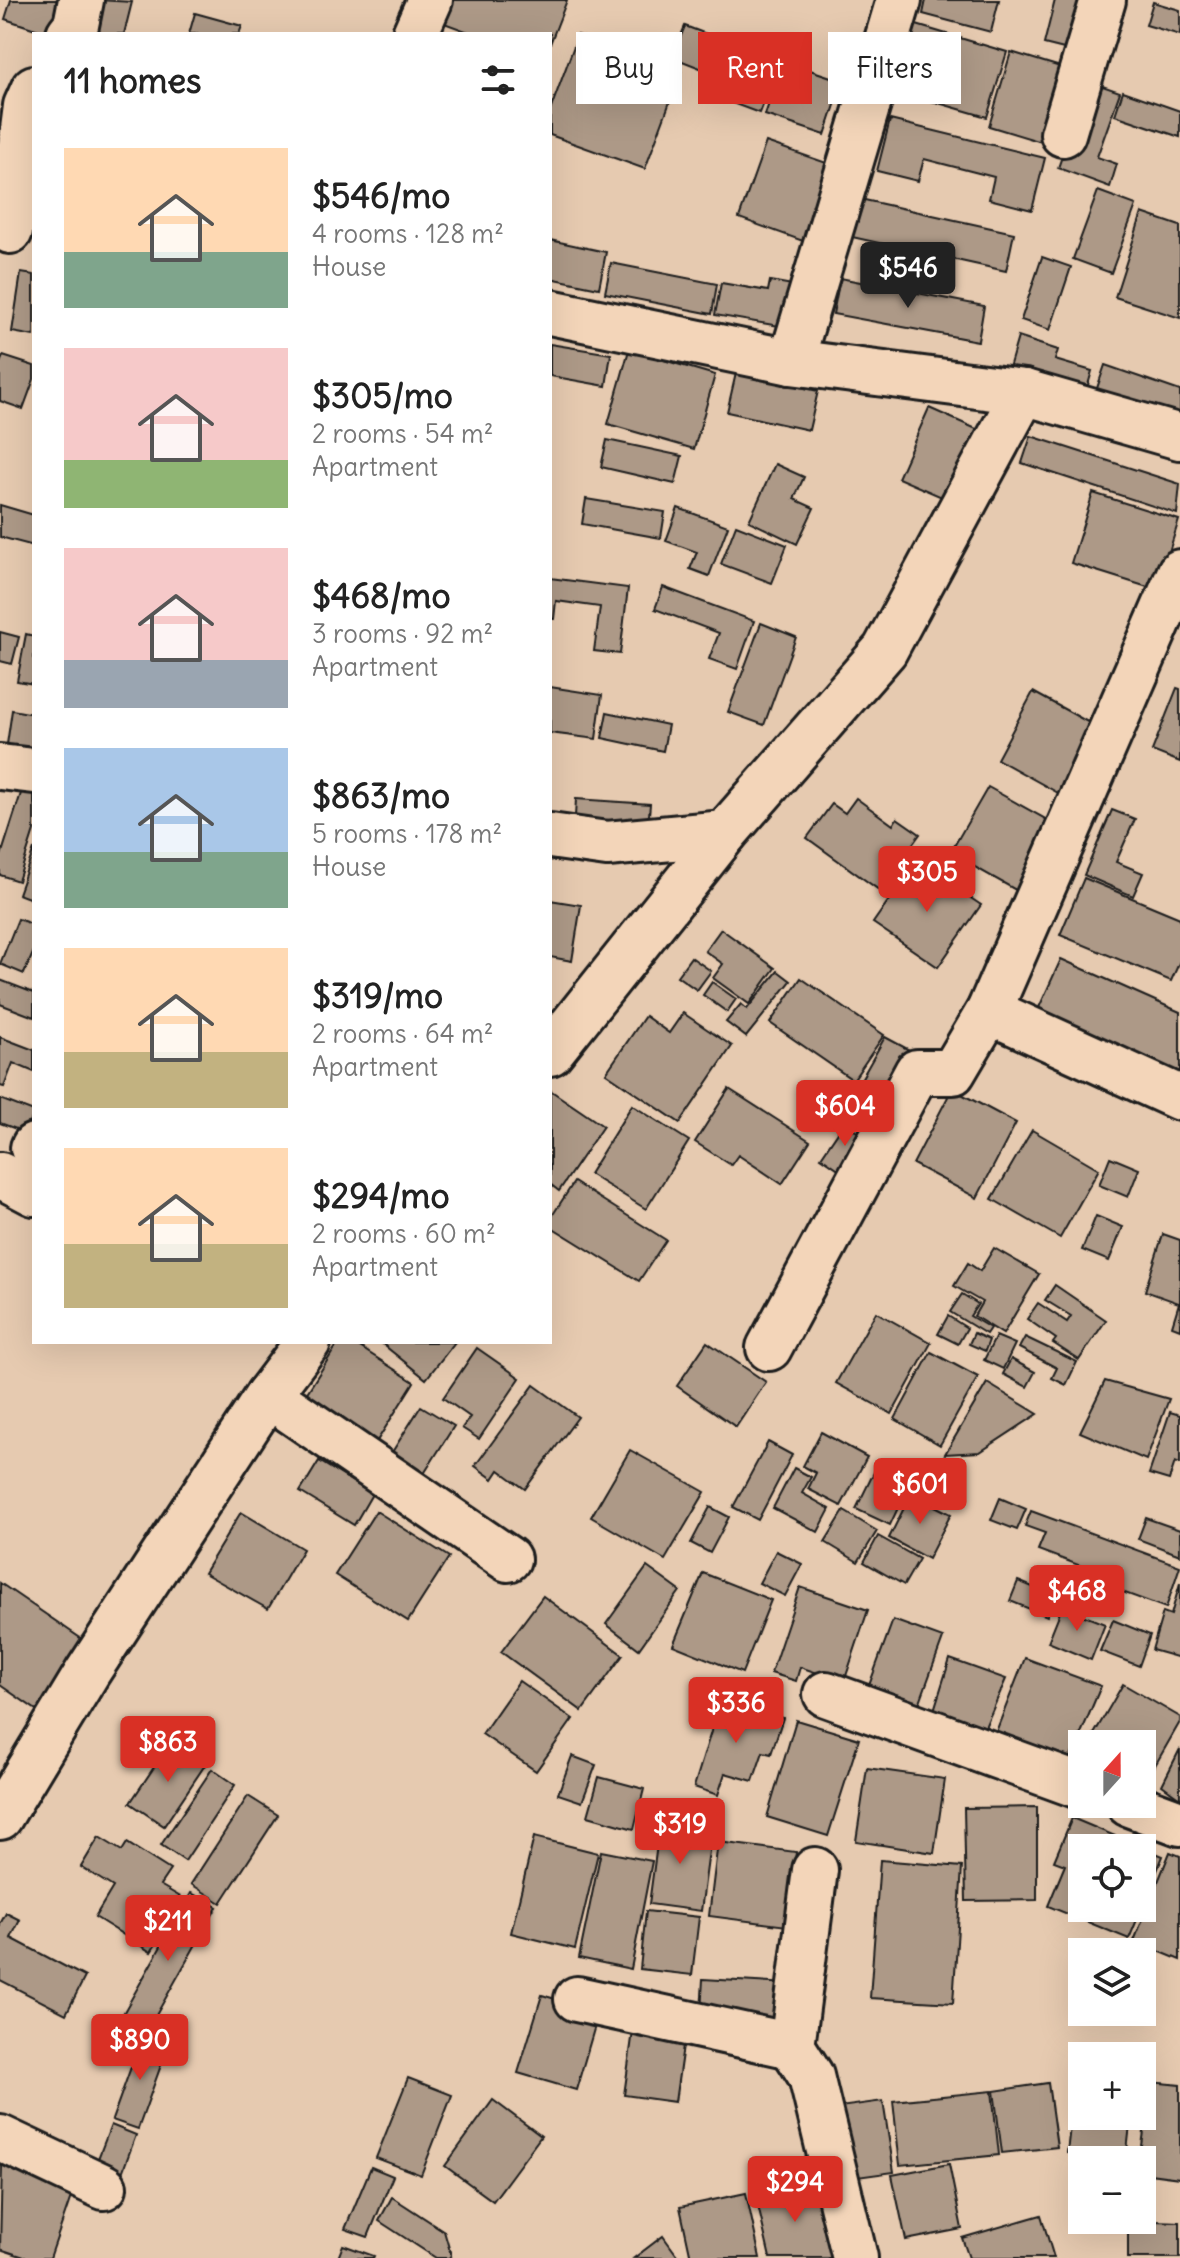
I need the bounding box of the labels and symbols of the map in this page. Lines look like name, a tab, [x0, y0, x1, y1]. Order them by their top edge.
pin: $546	[861, 242, 955, 310]
pin: $305	[880, 846, 974, 914]
pin: $604	[798, 1080, 892, 1148]
pin: $601	[873, 1458, 967, 1526]
pin: $468	[1030, 1565, 1124, 1633]
pin: $336	[689, 1677, 783, 1745]
pin: $863	[121, 1716, 215, 1784]
north arrow	[1068, 1730, 1156, 1818]
pin: $319	[633, 1798, 727, 1866]
pin: $211	[121, 1895, 215, 1963]
pin: $890	[93, 2014, 187, 2082]
pin: $294	[748, 2156, 842, 2224]

